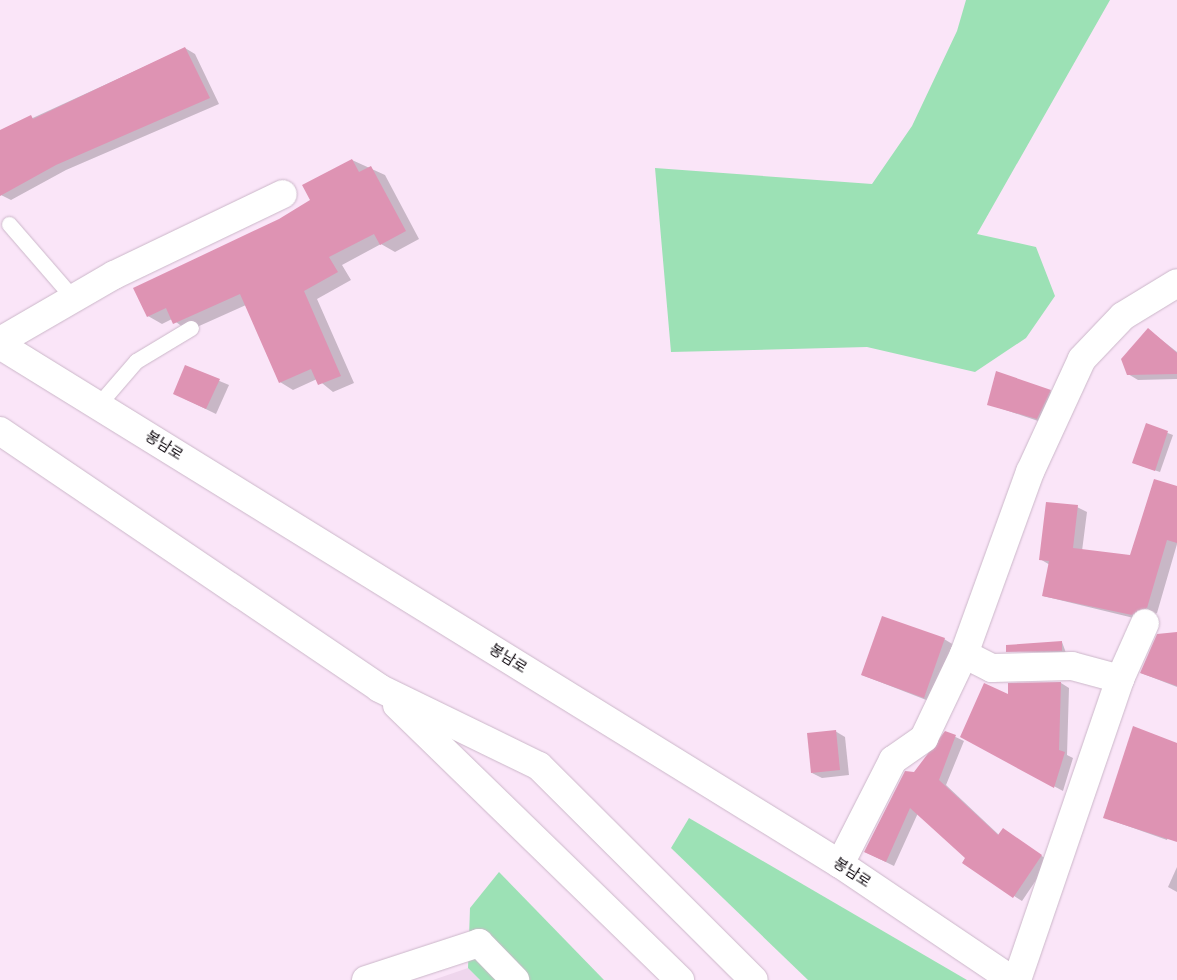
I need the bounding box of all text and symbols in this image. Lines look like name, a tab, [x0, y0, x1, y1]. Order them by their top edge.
street label: 봉남로	[142, 427, 186, 465]
street label: 봉남로	[486, 640, 530, 678]
street label: 봉남로	[830, 854, 874, 892]

